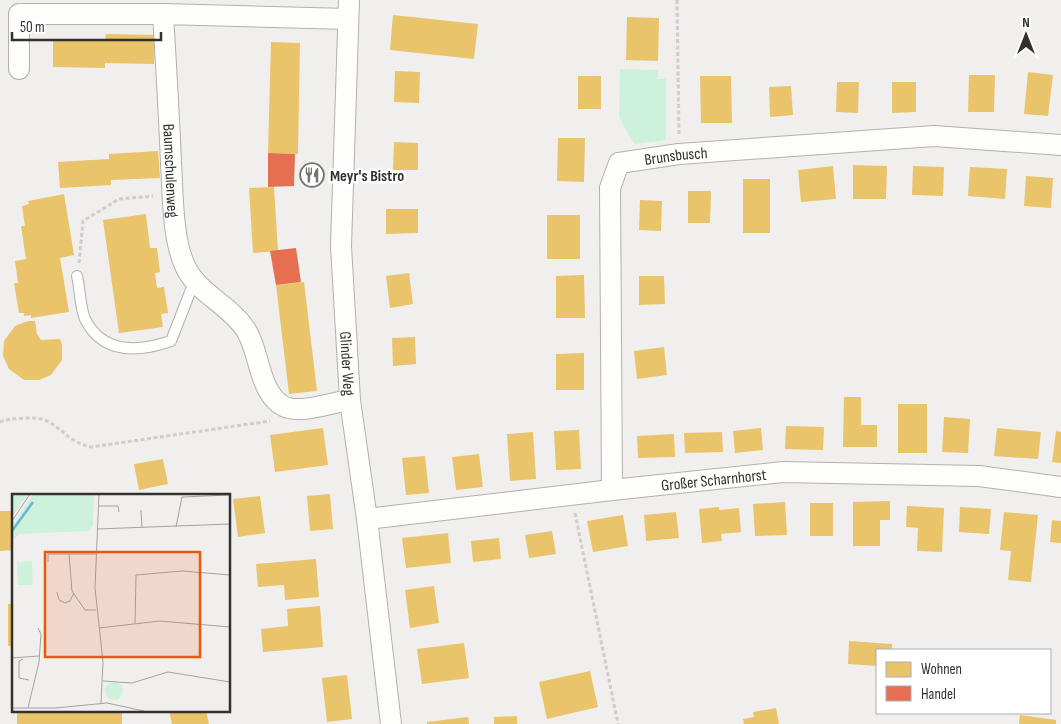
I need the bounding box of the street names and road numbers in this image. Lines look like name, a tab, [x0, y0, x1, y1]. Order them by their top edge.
street label: Baumschulenweg	[158, 123, 182, 219]
street label: Brunsbusch	[643, 144, 708, 170]
street label: Glinder Weg	[335, 331, 358, 396]
street label: Großer Scharnhorst	[660, 466, 767, 496]

